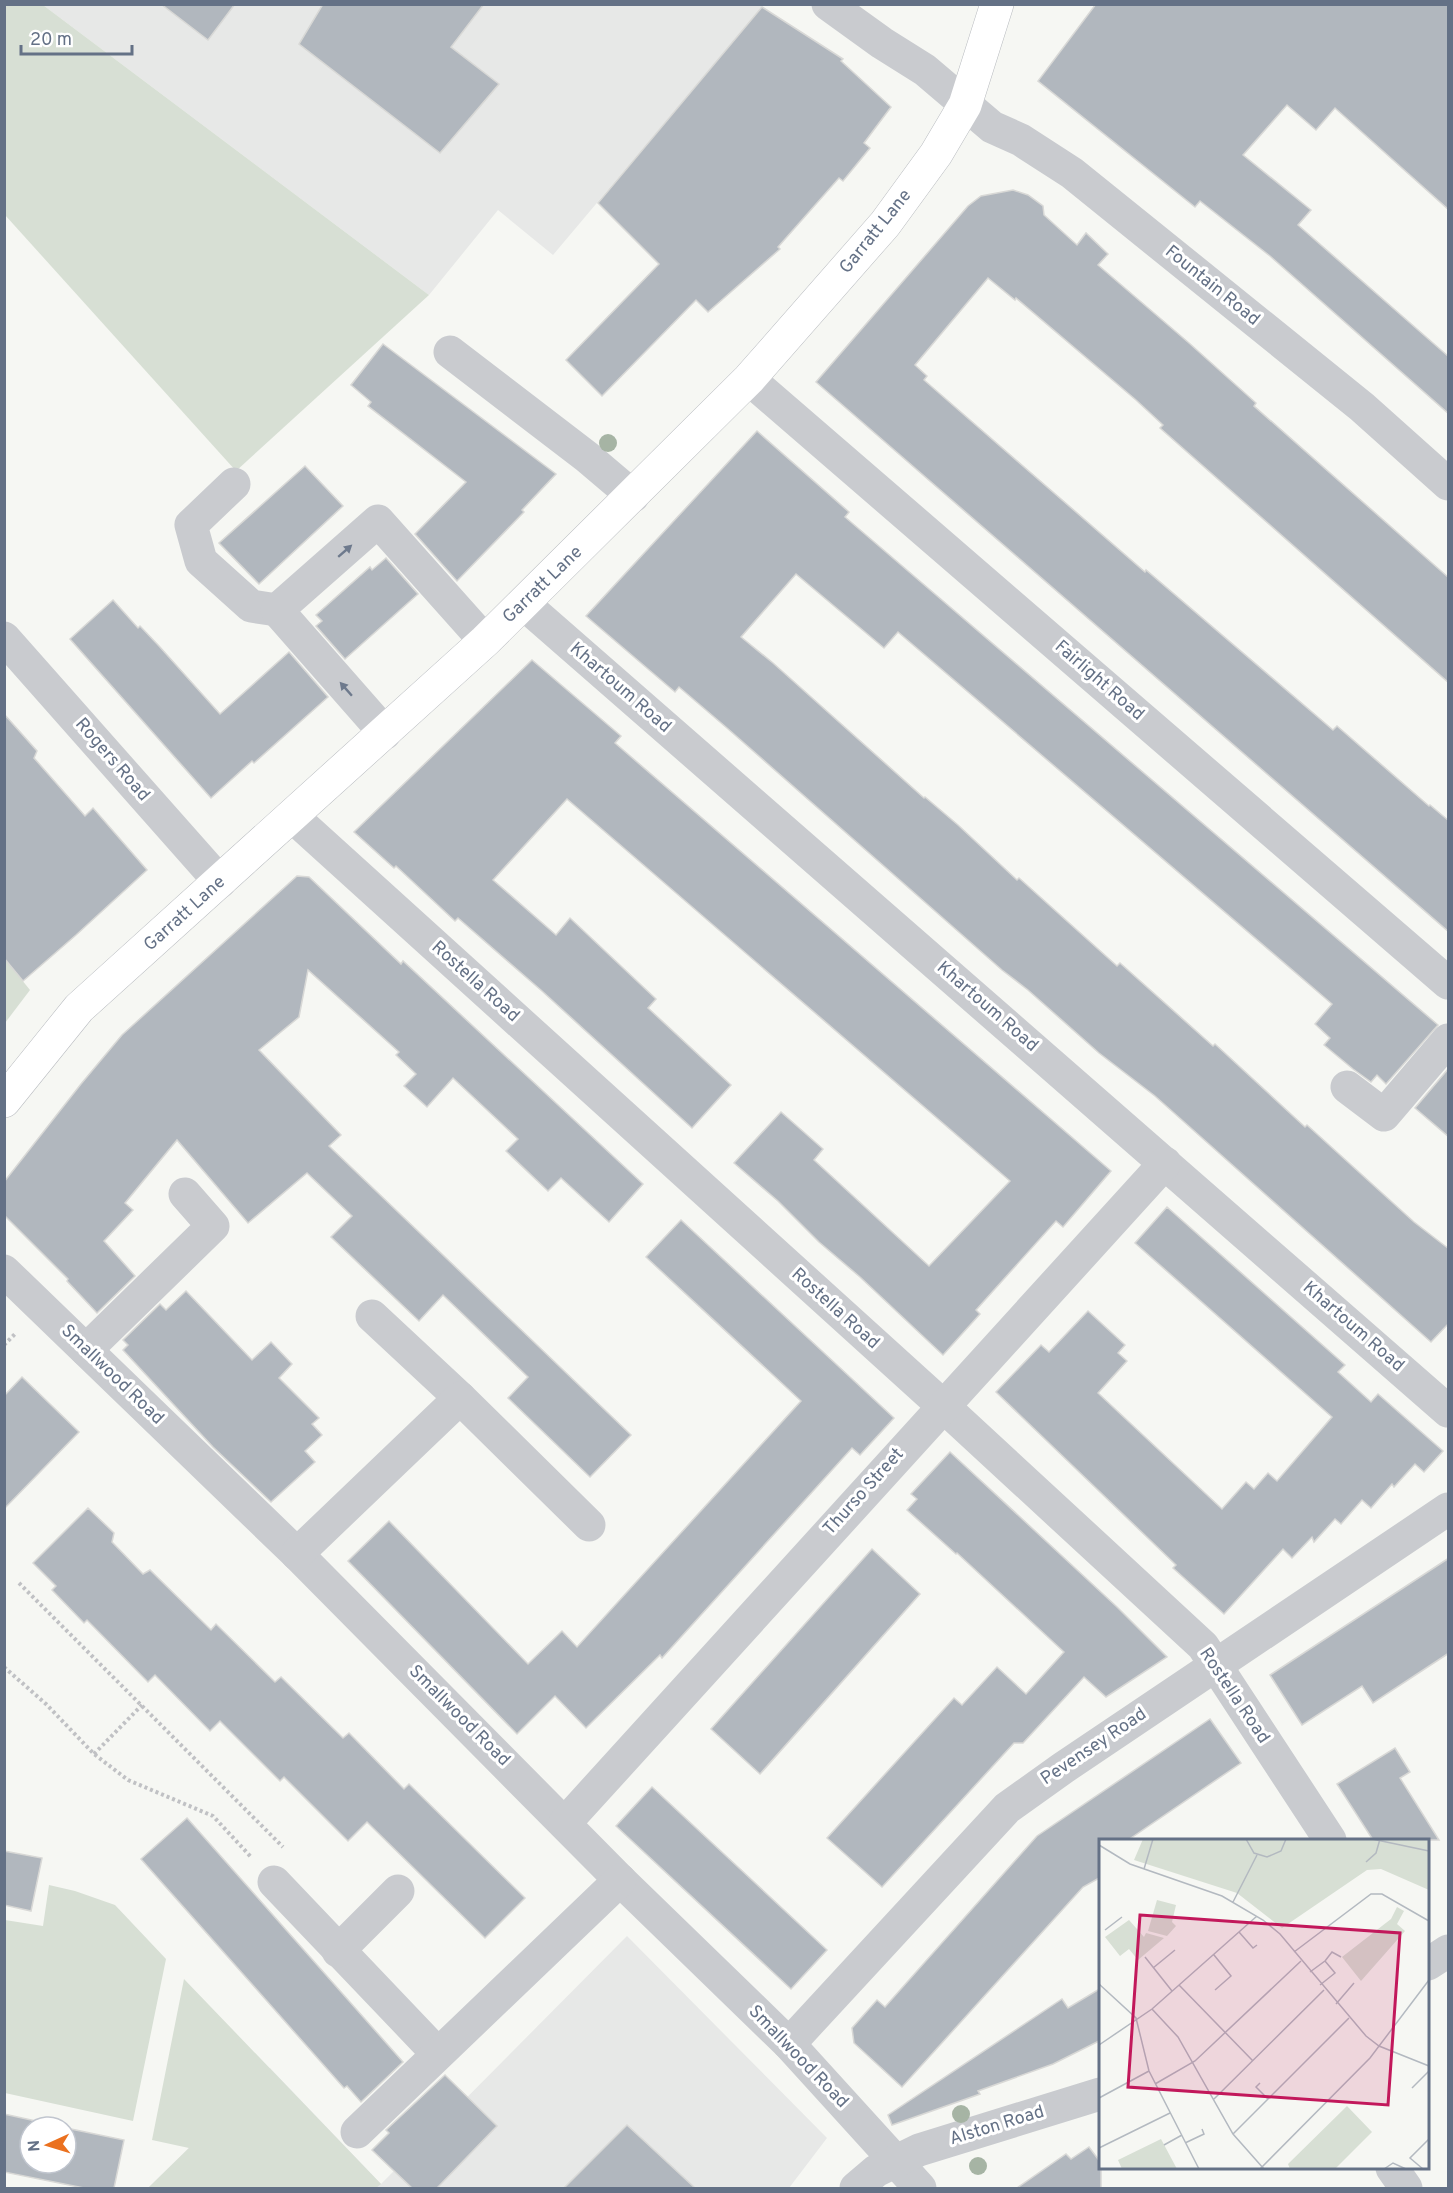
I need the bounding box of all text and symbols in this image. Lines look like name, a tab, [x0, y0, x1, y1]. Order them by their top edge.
scale bar	[21, 18, 132, 56]
text: 20 m	[30, 29, 72, 52]
street label: Garratt Lane	[835, 185, 917, 279]
street label: Fountain Road	[1160, 241, 1264, 331]
street label: Garratt Lane	[498, 541, 588, 629]
one-way arrow	[337, 544, 352, 558]
street label: Fairlight Road	[1049, 636, 1149, 726]
street label: Khartoum Road	[564, 638, 676, 738]
one-way arrow	[340, 682, 353, 697]
street label: Rogers Road	[70, 714, 154, 806]
street label: Garratt Lane	[139, 871, 231, 957]
street label: Rostella Road	[426, 936, 524, 1028]
street label: Khartoum Road	[931, 957, 1043, 1057]
street label: Rostella Road	[786, 1263, 884, 1355]
street label: Khartoum Road	[1297, 1277, 1409, 1377]
street label: Smallwood Road	[56, 1320, 168, 1430]
street label: Thurso Street	[819, 1444, 909, 1540]
street label: Rostella Road	[1193, 1644, 1275, 1748]
street label: Smallwood Road	[403, 1660, 515, 1772]
street label: Pevensey Road	[1037, 1703, 1151, 1791]
inset map	[1099, 1839, 1429, 2169]
street label: Smallwood Road	[743, 2001, 853, 2113]
street label: Alston Road	[947, 2101, 1047, 2151]
north arrow	[18, 2115, 78, 2175]
text: N	[25, 2139, 45, 2152]

